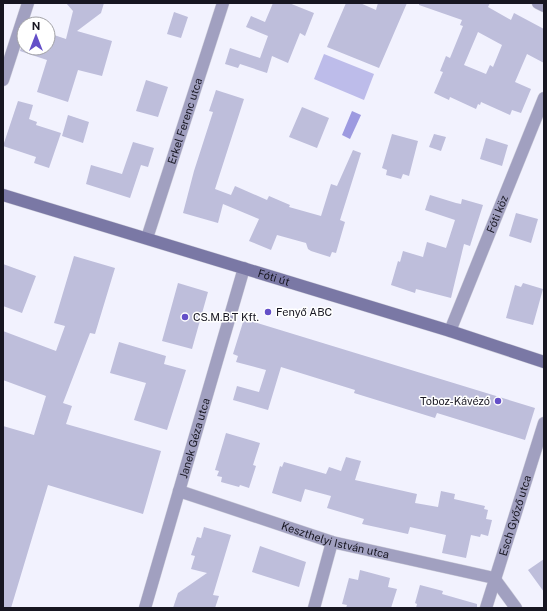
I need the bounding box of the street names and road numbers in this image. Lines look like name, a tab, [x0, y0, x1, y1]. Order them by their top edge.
street label: Erkel Ferenc utca	[165, 76, 204, 166]
street label: Fóti köz	[484, 194, 510, 235]
street label: Fóti út	[256, 267, 291, 288]
street label: Janek Géza utca	[177, 397, 212, 479]
street label: Esch Győző utca	[497, 474, 533, 557]
street label: Keszthelyi István utca	[280, 520, 390, 561]

